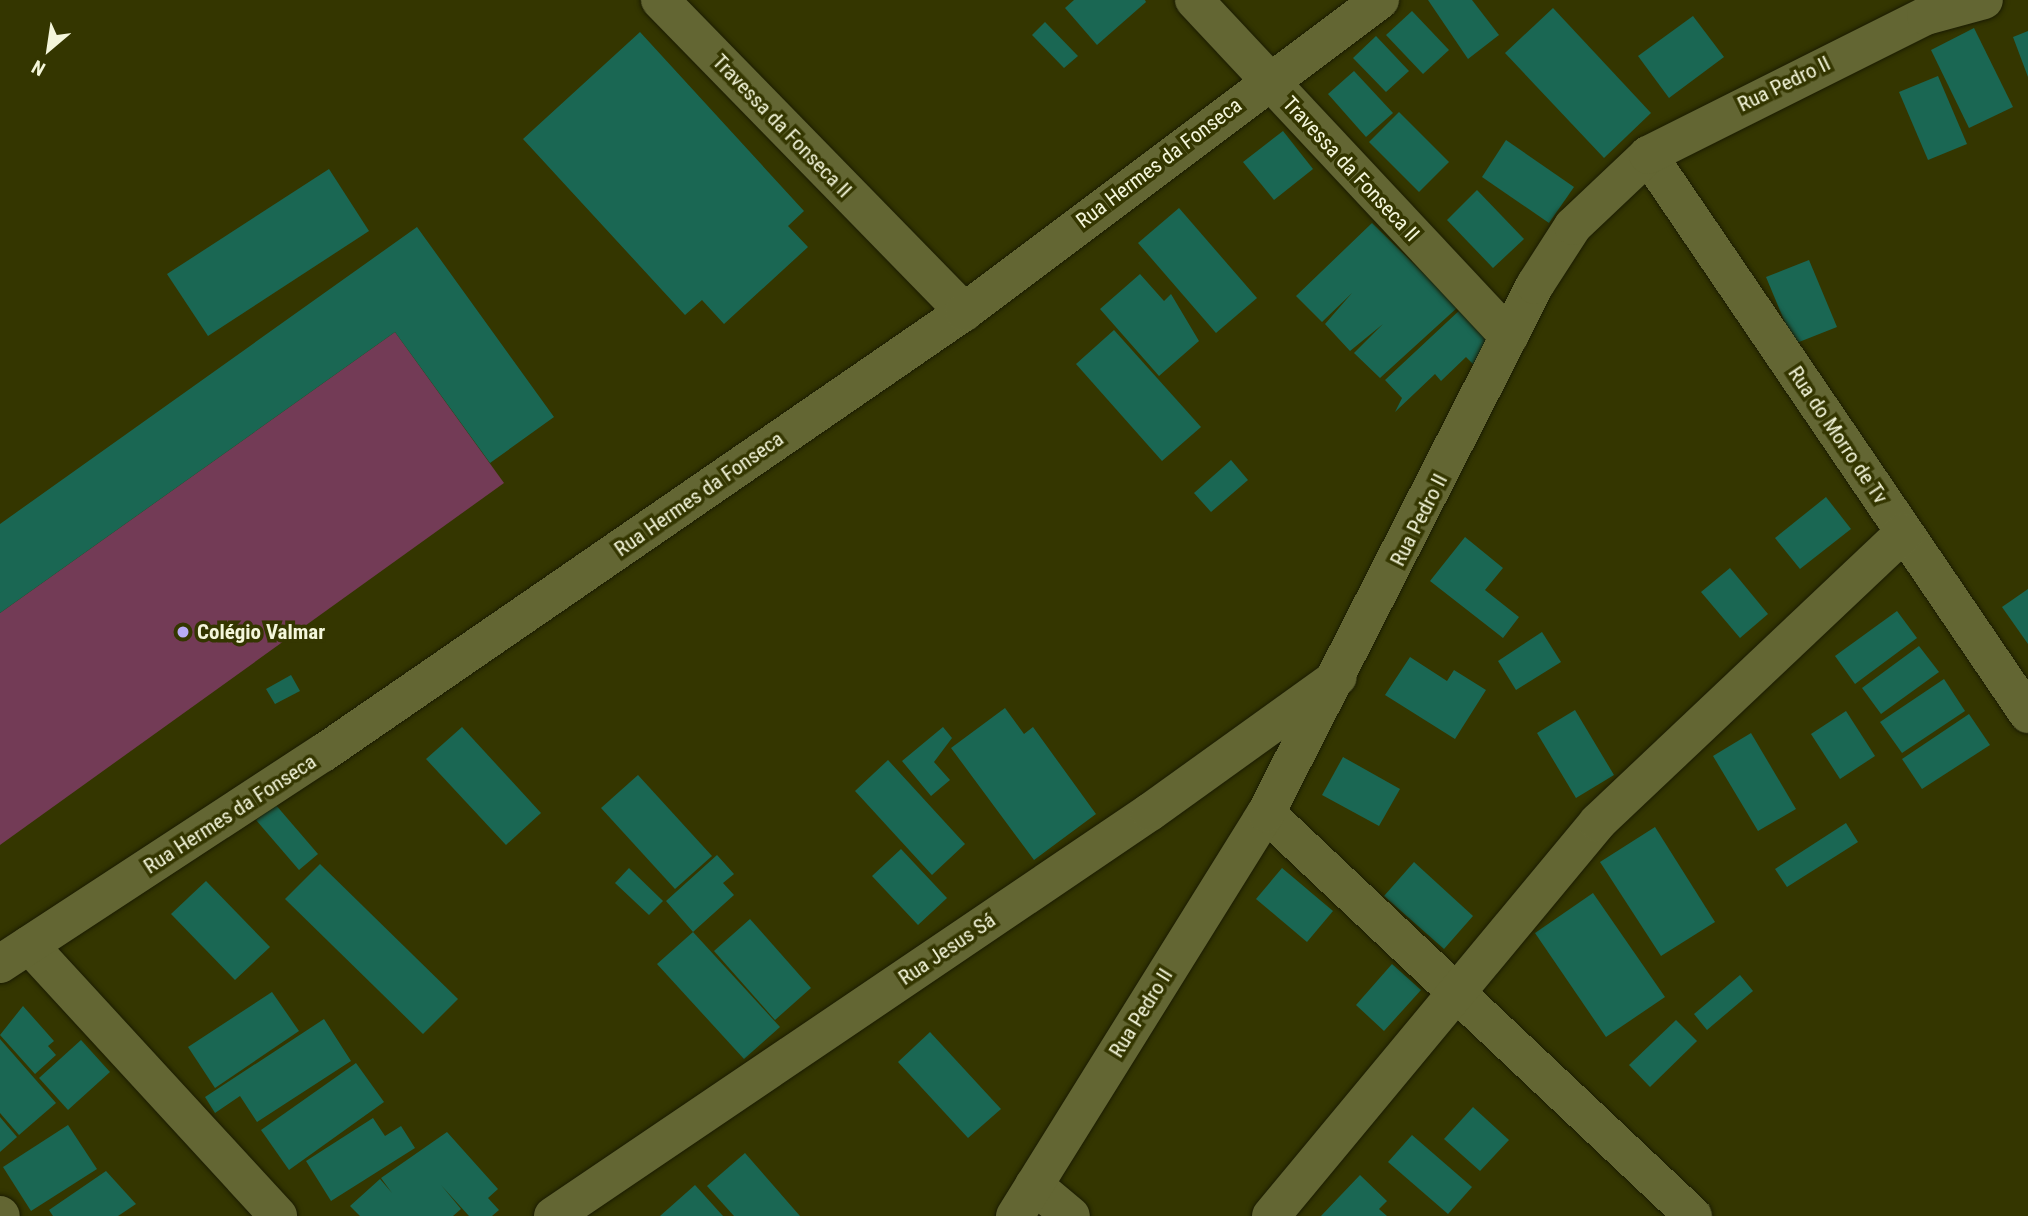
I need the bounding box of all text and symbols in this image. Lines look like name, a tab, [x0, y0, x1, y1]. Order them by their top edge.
north arrow	[14, 14, 84, 84]
street label: Travessa da Fonseca II	[707, 49, 857, 203]
street label: Rua Pedro II	[1734, 51, 1834, 117]
text: N	[28, 55, 49, 81]
street label: Travessa da Fonseca II	[1277, 91, 1425, 247]
street label: Rua Hermes da Fonseca	[1071, 93, 1247, 233]
street label: Rua do Morro de Tv	[1783, 361, 1893, 509]
street label: Rua Hermes da Fonseca	[610, 426, 788, 562]
street label: Rua Pedro II	[1385, 470, 1453, 570]
place label: Colégio Valmar	[197, 619, 325, 645]
marker: Colégio Valmar	[175, 624, 191, 640]
street label: Rua Hermes da Fonseca	[139, 749, 321, 879]
street label: Rua Jesus Sá	[894, 907, 1000, 991]
street label: Rua Pedro II	[1104, 964, 1178, 1062]

